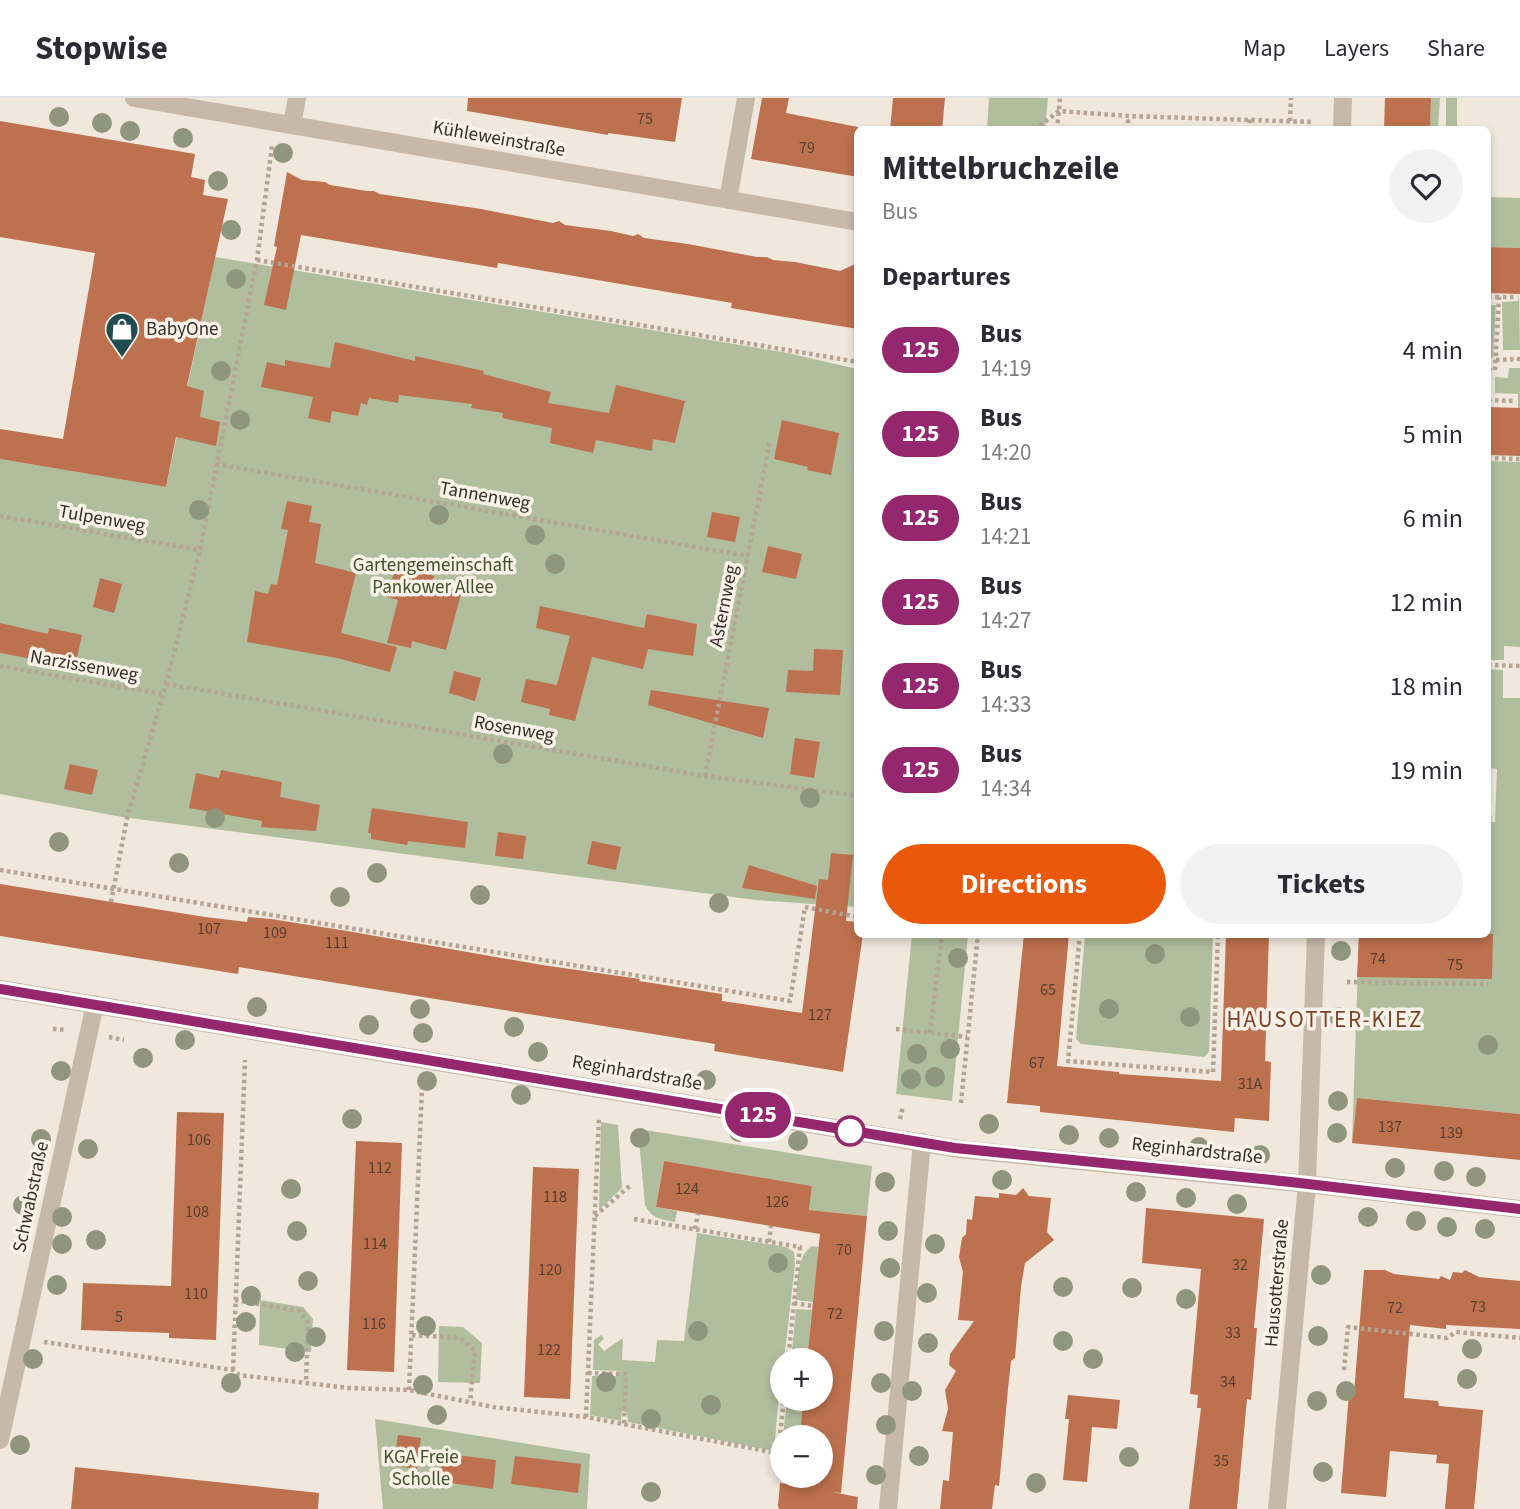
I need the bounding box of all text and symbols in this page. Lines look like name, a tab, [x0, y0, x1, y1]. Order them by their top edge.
text: Stopwise	[35, 25, 168, 72]
text: Map	[1243, 31, 1286, 66]
text: Layers	[1324, 31, 1389, 66]
text: Share	[1427, 31, 1485, 66]
house number: 75	[637, 108, 653, 130]
street label: Kühleweinstraße	[431, 114, 567, 164]
house number: 79	[799, 137, 815, 159]
text: Mittelbruchzeile	[882, 145, 1119, 192]
button: heart	[1389, 149, 1463, 223]
text: Bus	[882, 195, 918, 228]
text: Departures	[882, 258, 1010, 295]
shop icon: BabyOne	[103, 310, 141, 359]
text: Bus	[980, 315, 1022, 352]
place label: BabyOne	[146, 316, 219, 343]
text: 125	[901, 332, 940, 367]
text: 4 min	[1403, 332, 1463, 369]
text: 14:19	[980, 352, 1031, 385]
text: Bus	[980, 399, 1022, 436]
text: 125	[901, 416, 940, 451]
text: 5 min	[1403, 416, 1463, 453]
text: 14:20	[980, 436, 1031, 469]
street label: Tannenweg	[438, 475, 533, 517]
text: Bus	[980, 483, 1022, 520]
street label: Tulpenweg	[57, 498, 148, 540]
text: 125	[901, 500, 940, 535]
text: 6 min	[1403, 500, 1463, 537]
text: 14:21	[980, 520, 1031, 553]
park label: Gartengemeinschaft Pankower Allee	[353, 552, 514, 601]
street label: Asternweg	[703, 562, 745, 649]
text: Bus	[980, 567, 1022, 604]
text: 125	[901, 584, 940, 619]
text: 12 min	[1390, 584, 1463, 621]
text: 14:27	[980, 604, 1031, 637]
street label: Narzissenweg	[28, 643, 141, 689]
text: Bus	[980, 651, 1022, 688]
text: 125	[901, 668, 940, 703]
text: 18 min	[1390, 668, 1463, 705]
text: 14:33	[980, 688, 1031, 721]
street label: Rosenweg	[472, 709, 557, 749]
text: Bus	[980, 735, 1022, 772]
text: 125	[901, 752, 940, 787]
text: 19 min	[1390, 752, 1463, 789]
text: 14:34	[980, 772, 1031, 805]
button: Directions	[882, 844, 1166, 924]
button: Tickets	[1180, 844, 1463, 924]
house number: 107	[197, 918, 221, 940]
house number: 109	[263, 922, 287, 944]
house number: 111	[325, 932, 349, 954]
house number: 74	[1370, 948, 1386, 970]
house number: 75	[1447, 954, 1463, 976]
house number: 65	[1040, 979, 1056, 1001]
district label: HAUSOTTER-KIEZ	[1227, 1003, 1423, 1036]
house number: 127	[808, 1004, 832, 1026]
street label: Reginhardstraße	[570, 1048, 704, 1098]
house number: 67	[1029, 1052, 1045, 1074]
house number: 31A	[1238, 1073, 1263, 1095]
line badge: 125	[718, 1092, 798, 1138]
text: 125	[739, 1097, 777, 1132]
unlabelled marker	[835, 1116, 865, 1146]
house number: 137	[1378, 1116, 1402, 1138]
house number: 139	[1439, 1122, 1463, 1144]
house number: 106	[187, 1129, 211, 1151]
street label: Reginhardstraße	[1130, 1131, 1264, 1171]
street label: Schwabstraße	[6, 1139, 56, 1255]
house number: 112	[368, 1157, 392, 1179]
house number: 124	[675, 1178, 699, 1200]
house number: 118	[543, 1186, 567, 1208]
house number: 126	[765, 1191, 789, 1213]
house number: 108	[185, 1201, 209, 1223]
street label: Hausotterstraße	[1258, 1218, 1296, 1348]
house number: 114	[363, 1233, 387, 1255]
house number: 70	[836, 1239, 852, 1261]
house number: 32	[1232, 1254, 1248, 1276]
house number: 120	[538, 1259, 562, 1281]
house number: 110	[184, 1283, 208, 1305]
house number: 73	[1470, 1296, 1486, 1318]
house number: 72	[1387, 1297, 1403, 1319]
house number: 72	[827, 1303, 843, 1325]
house number: 5	[115, 1306, 123, 1328]
house number: 116	[362, 1313, 386, 1335]
house number: 33	[1225, 1322, 1241, 1344]
house number: 122	[537, 1339, 561, 1361]
map controls	[770, 1348, 833, 1488]
button: +	[770, 1348, 833, 1411]
house number: 34	[1220, 1371, 1236, 1393]
button: −	[770, 1425, 833, 1488]
park label: KGA Freie Scholle	[383, 1444, 459, 1493]
house number: 35	[1213, 1450, 1229, 1472]

